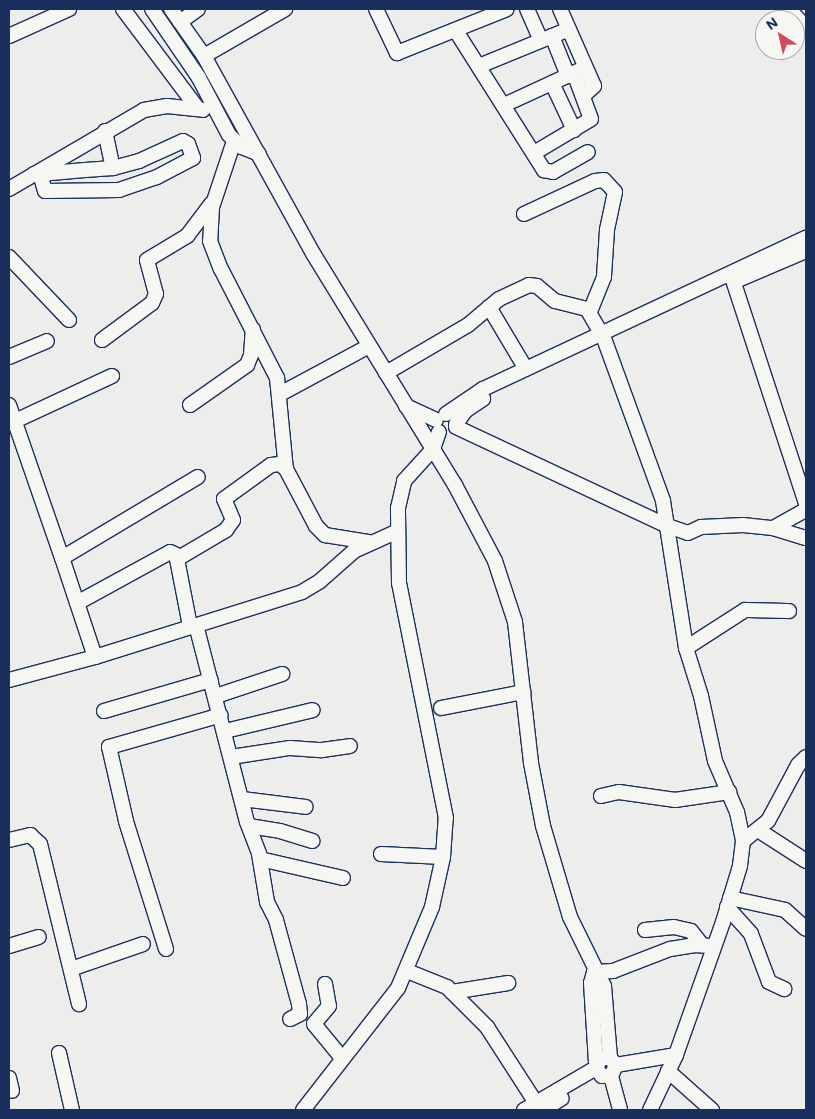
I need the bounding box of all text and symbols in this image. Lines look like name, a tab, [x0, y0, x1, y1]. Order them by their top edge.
north arrow	[755, 10, 805, 60]
text: N	[762, 12, 781, 34]

